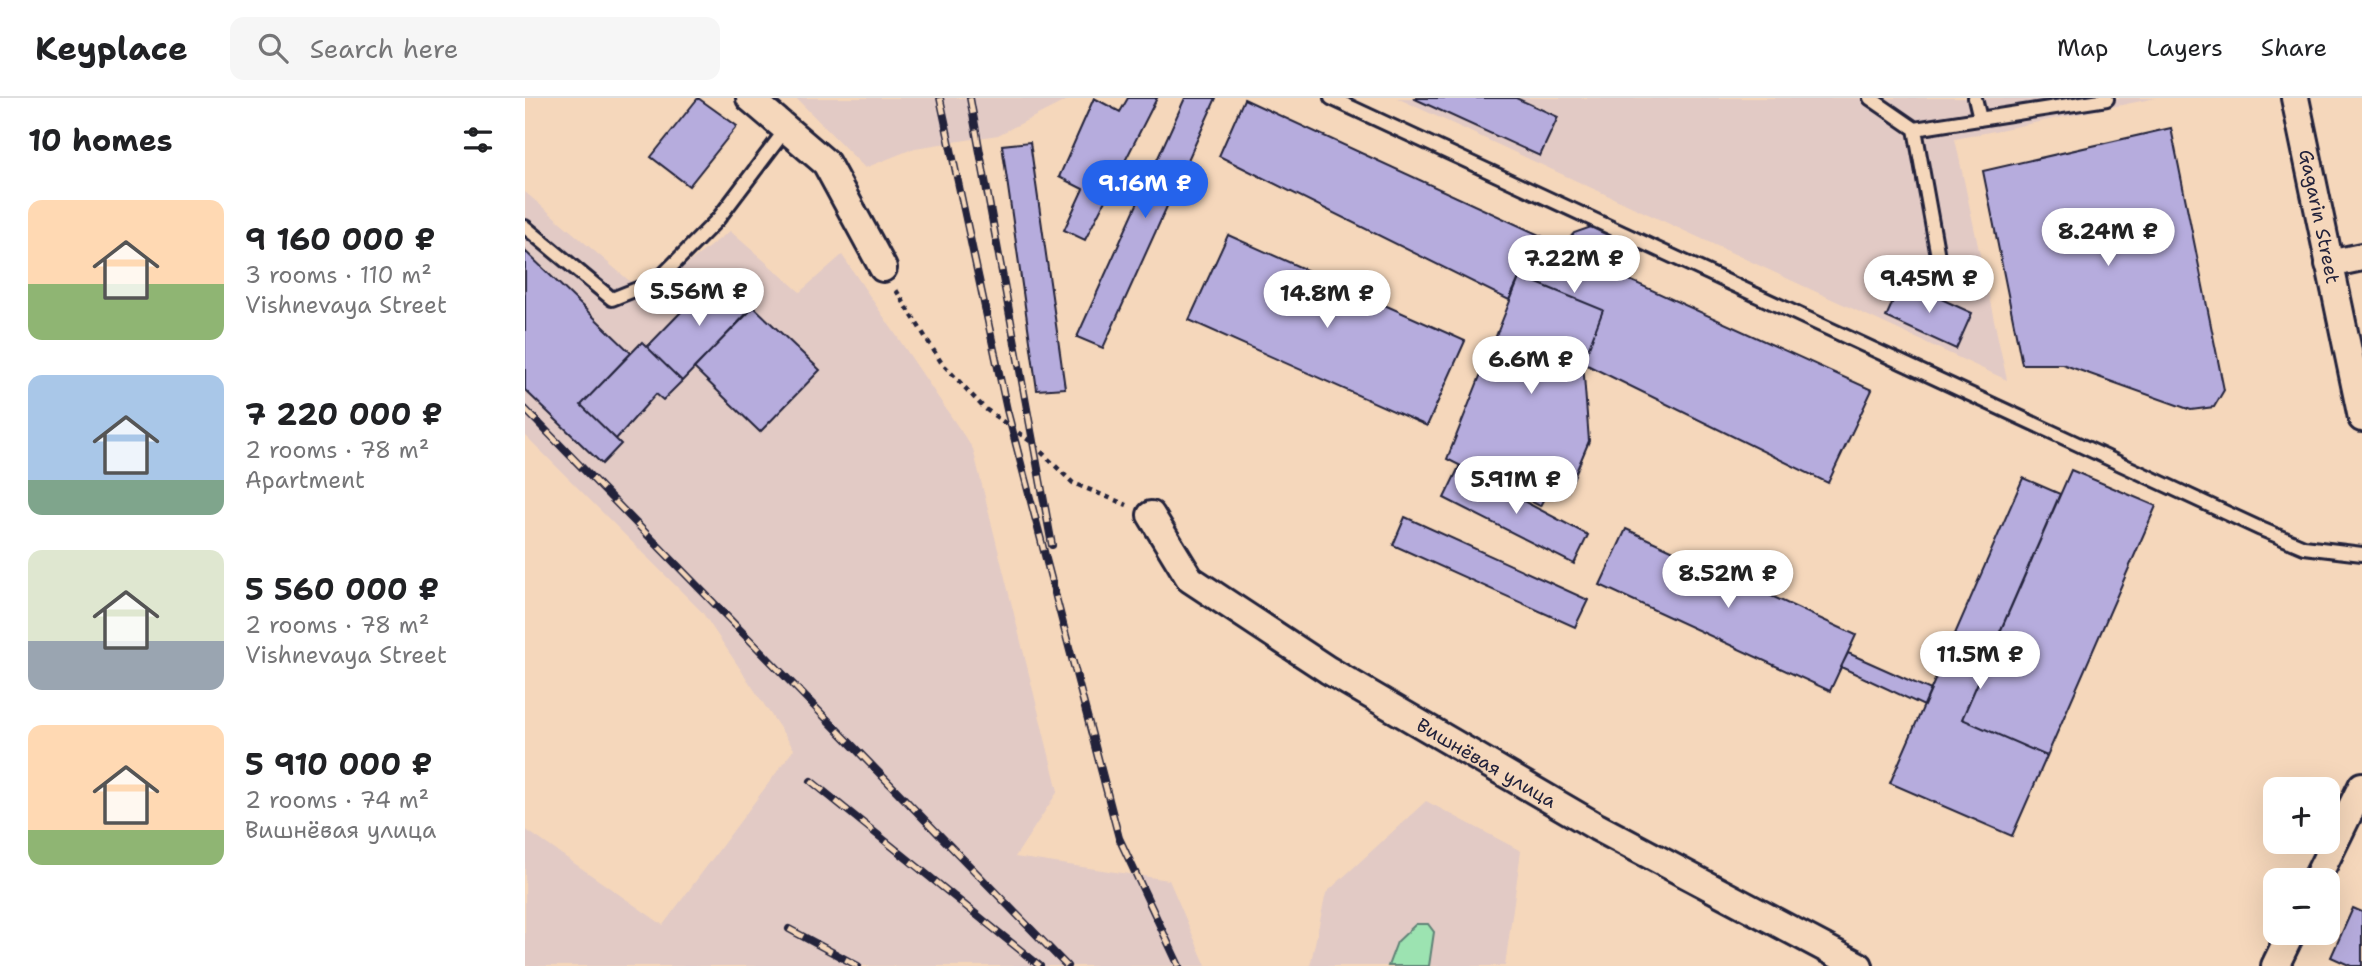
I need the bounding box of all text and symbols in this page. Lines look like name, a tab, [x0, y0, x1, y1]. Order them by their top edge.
search box	[230, 17, 720, 80]
text: Keyplace	[35, 26, 188, 71]
icon: search	[254, 29, 292, 67]
text: Search here	[310, 31, 458, 66]
text: Map	[2057, 32, 2108, 64]
text: Layers	[2146, 32, 2223, 64]
text: Share	[2261, 32, 2327, 64]
text: 10 homes	[28, 120, 173, 161]
icon: filters	[459, 121, 497, 159]
street label: Gagarin Street	[2294, 147, 2346, 286]
pin: 9.16M ₽	[1080, 160, 1210, 220]
text: 9.16M ₽	[1098, 168, 1192, 198]
pin: 8.24M ₽	[2043, 208, 2173, 268]
text: 8.24M ₽	[2058, 216, 2158, 246]
text: 9 160 000 ₽	[245, 219, 436, 260]
icon: home	[84, 228, 168, 312]
pin: 7.22M ₽	[1509, 236, 1639, 295]
text: 7.22M ₽	[1524, 243, 1624, 273]
pin: 9.45M ₽	[1864, 256, 1994, 315]
text: 3 rooms · 110 m²	[245, 260, 432, 290]
text: 9.45M ₽	[1880, 263, 1978, 293]
pin: 5.56M ₽	[634, 268, 764, 328]
pin: 14.8M ₽	[1262, 271, 1392, 330]
text: 5.56M ₽	[650, 276, 748, 306]
text: 14.8M ₽	[1280, 278, 1374, 308]
text: Vishnevaya Street	[245, 290, 447, 320]
pin: 6.6M ₽	[1474, 336, 1588, 396]
text: 6.6M ₽	[1488, 344, 1574, 374]
text: 7 220 000 ₽	[245, 394, 443, 435]
icon: home	[84, 403, 168, 487]
text: 2 rooms · 78 m²	[245, 435, 429, 465]
pin: 5.91M ₽	[1451, 456, 1581, 516]
text: 5.91M ₽	[1471, 464, 1561, 494]
text: Apartment	[245, 465, 365, 495]
pin: 8.52M ₽	[1663, 550, 1793, 610]
text: 8.52M ₽	[1678, 558, 1778, 588]
text: 5 560 000 ₽	[245, 569, 439, 610]
icon: home	[84, 578, 168, 662]
text: 2 rooms · 78 m²	[245, 610, 429, 640]
pin: 11.5M ₽	[1915, 632, 2045, 691]
text: 11.5M ₽	[1936, 639, 2024, 669]
text: Vishnevaya Street	[245, 640, 447, 670]
street label: Вишнёвая улица	[1412, 712, 1561, 813]
text: 5 910 000 ₽	[245, 744, 433, 785]
icon: home	[84, 753, 168, 837]
map controls	[2263, 777, 2340, 945]
button: +	[2263, 777, 2340, 854]
text: 2 rooms · 74 m²	[245, 785, 429, 815]
text: Вишнёвая улица	[245, 815, 436, 845]
button: −	[2263, 868, 2340, 945]

